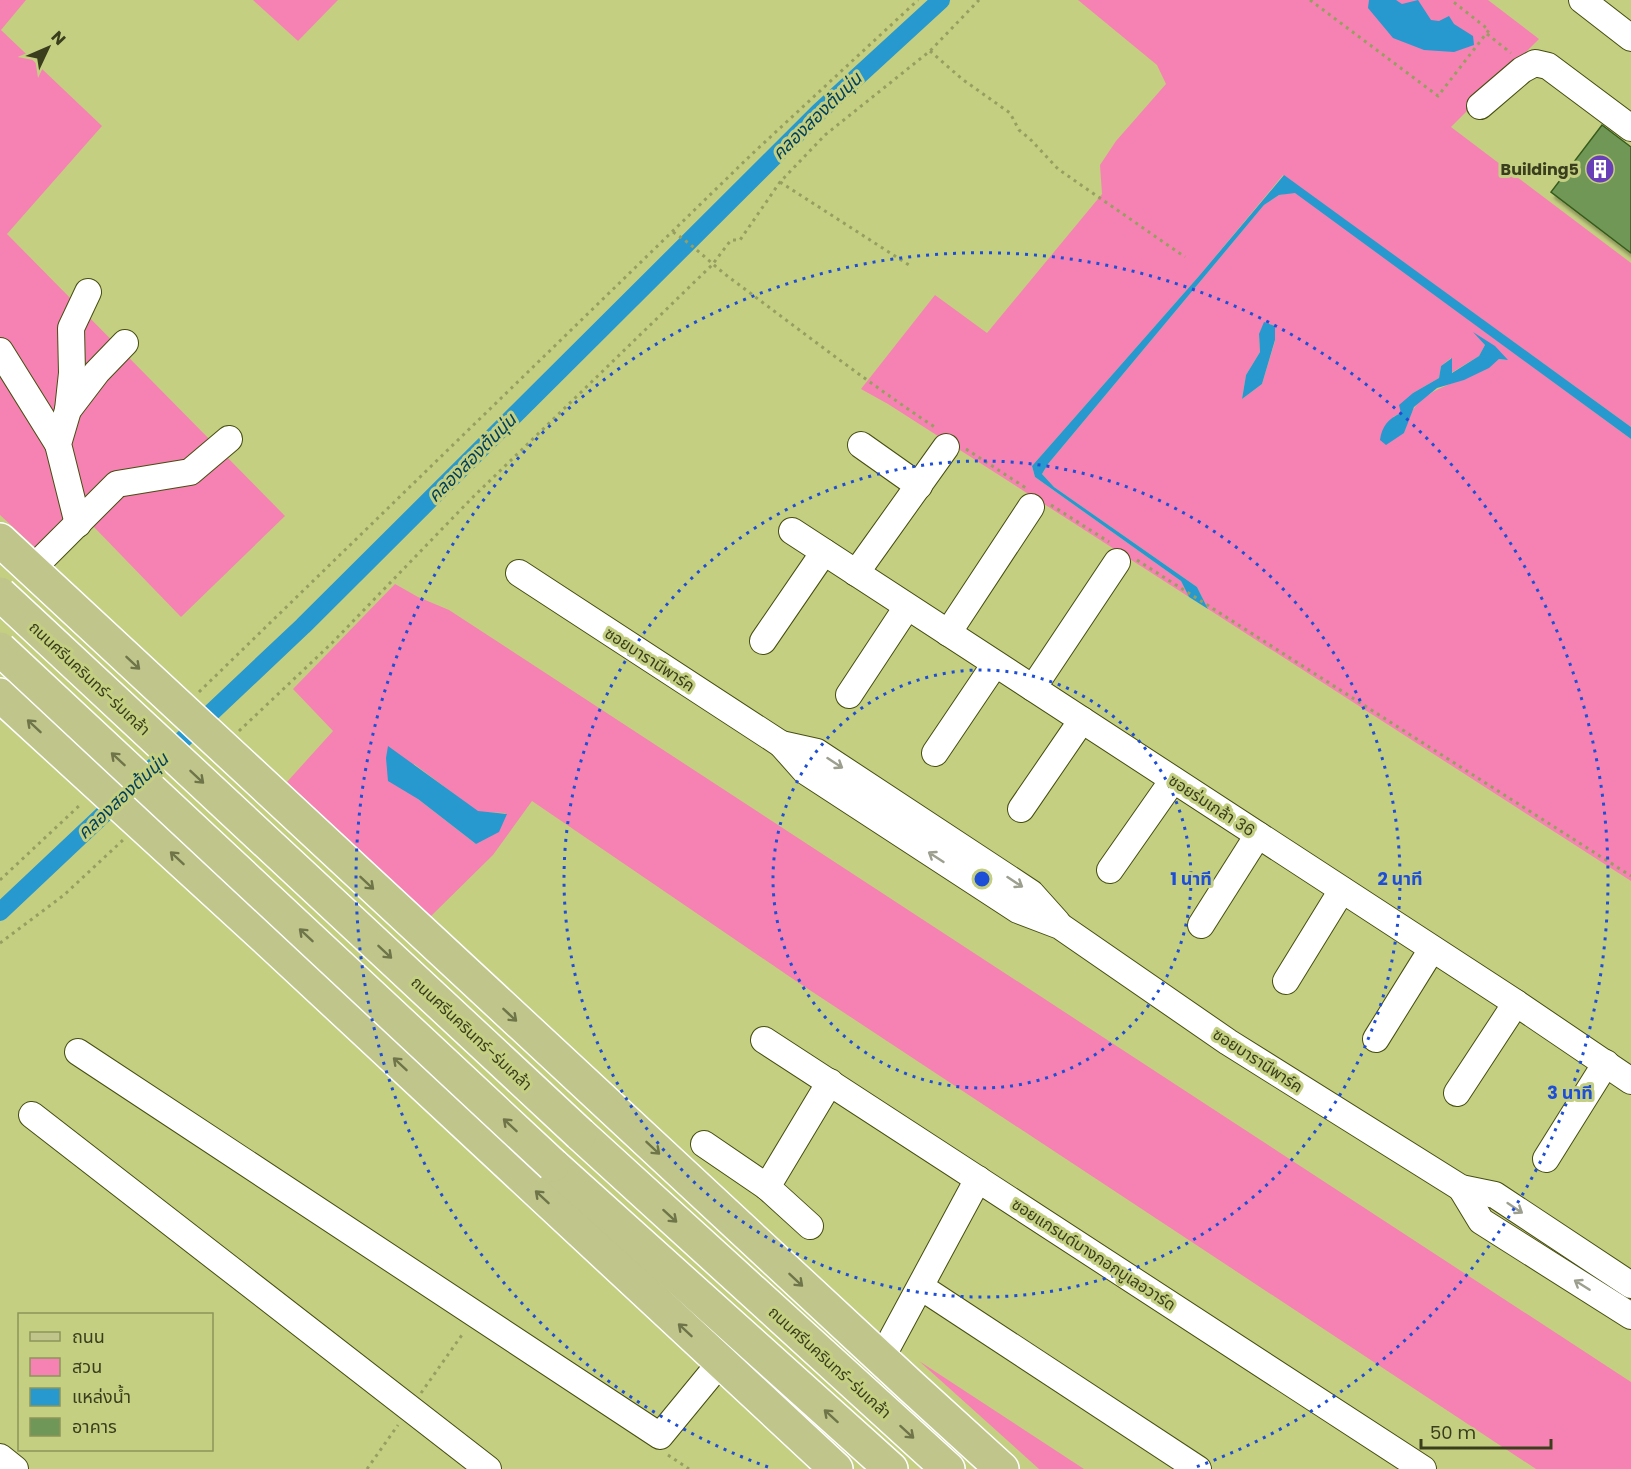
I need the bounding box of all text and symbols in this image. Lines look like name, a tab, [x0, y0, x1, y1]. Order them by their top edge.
north arrow	[18, 18, 78, 78]
text: N	[46, 26, 71, 50]
water label: คลองสองต้นนุ่น	[766, 66, 868, 165]
building icon: Building5	[1584, 153, 1616, 185]
place label: Building5	[1501, 158, 1579, 181]
water label: คลองสองต้นนุ่น	[422, 407, 522, 508]
street label: ถนนศรีนครินทร์-ร่มเกล้า	[24, 616, 155, 741]
street label: ซอยบารานีพาร์ค	[600, 622, 699, 697]
one-way arrow	[125, 656, 140, 670]
one-way arrow	[26, 718, 41, 733]
water label: คลองสองต้นนุ่น	[72, 746, 174, 844]
one-way arrow	[110, 752, 125, 766]
one-way arrow	[826, 757, 843, 770]
one-way arrow	[189, 769, 204, 784]
street label: ซอยร่มเกล้า 36	[1164, 769, 1260, 842]
one-way arrow	[928, 850, 945, 862]
one-way arrow	[170, 851, 185, 865]
text: 1 นาที	[1170, 866, 1212, 891]
text: 2 นาที	[1377, 866, 1423, 891]
centre of rings	[972, 869, 992, 889]
one-way arrow	[359, 876, 374, 890]
one-way arrow	[1006, 877, 1023, 889]
one-way arrow	[299, 928, 314, 942]
one-way arrow	[378, 945, 393, 959]
street label: ถนนศรีนครินทร์-ร่มเกล้า	[406, 971, 537, 1096]
one-way arrow	[502, 1008, 517, 1022]
street label: ซอยบารานีพาร์ค	[1208, 1023, 1307, 1098]
one-way arrow	[392, 1057, 407, 1071]
text: 3 นาที	[1547, 1080, 1593, 1105]
one-way arrow	[503, 1118, 518, 1132]
one-way arrow	[645, 1141, 660, 1155]
one-way arrow	[535, 1190, 550, 1204]
street label: ซอยแกรนด์บางกอกบูเลอวาร์ด	[1007, 1193, 1180, 1316]
one-way arrow	[1506, 1202, 1522, 1214]
one-way arrow	[662, 1208, 677, 1222]
one-way arrow	[788, 1273, 803, 1287]
one-way arrow	[1573, 1278, 1590, 1291]
street label: ถนนศรีนครินทร์-ร่มเกล้า	[763, 1301, 896, 1424]
legend	[18, 1313, 213, 1451]
one-way arrow	[677, 1323, 692, 1337]
text: ถนน	[72, 1324, 105, 1349]
text: สวน	[72, 1354, 102, 1379]
text: แหล่งน้ำ	[72, 1384, 131, 1409]
one-way arrow	[824, 1409, 839, 1423]
scale bar	[1421, 1412, 1552, 1450]
text: อาคาร	[72, 1414, 117, 1439]
text: 50 m	[1430, 1420, 1476, 1445]
one-way arrow	[899, 1425, 914, 1439]

